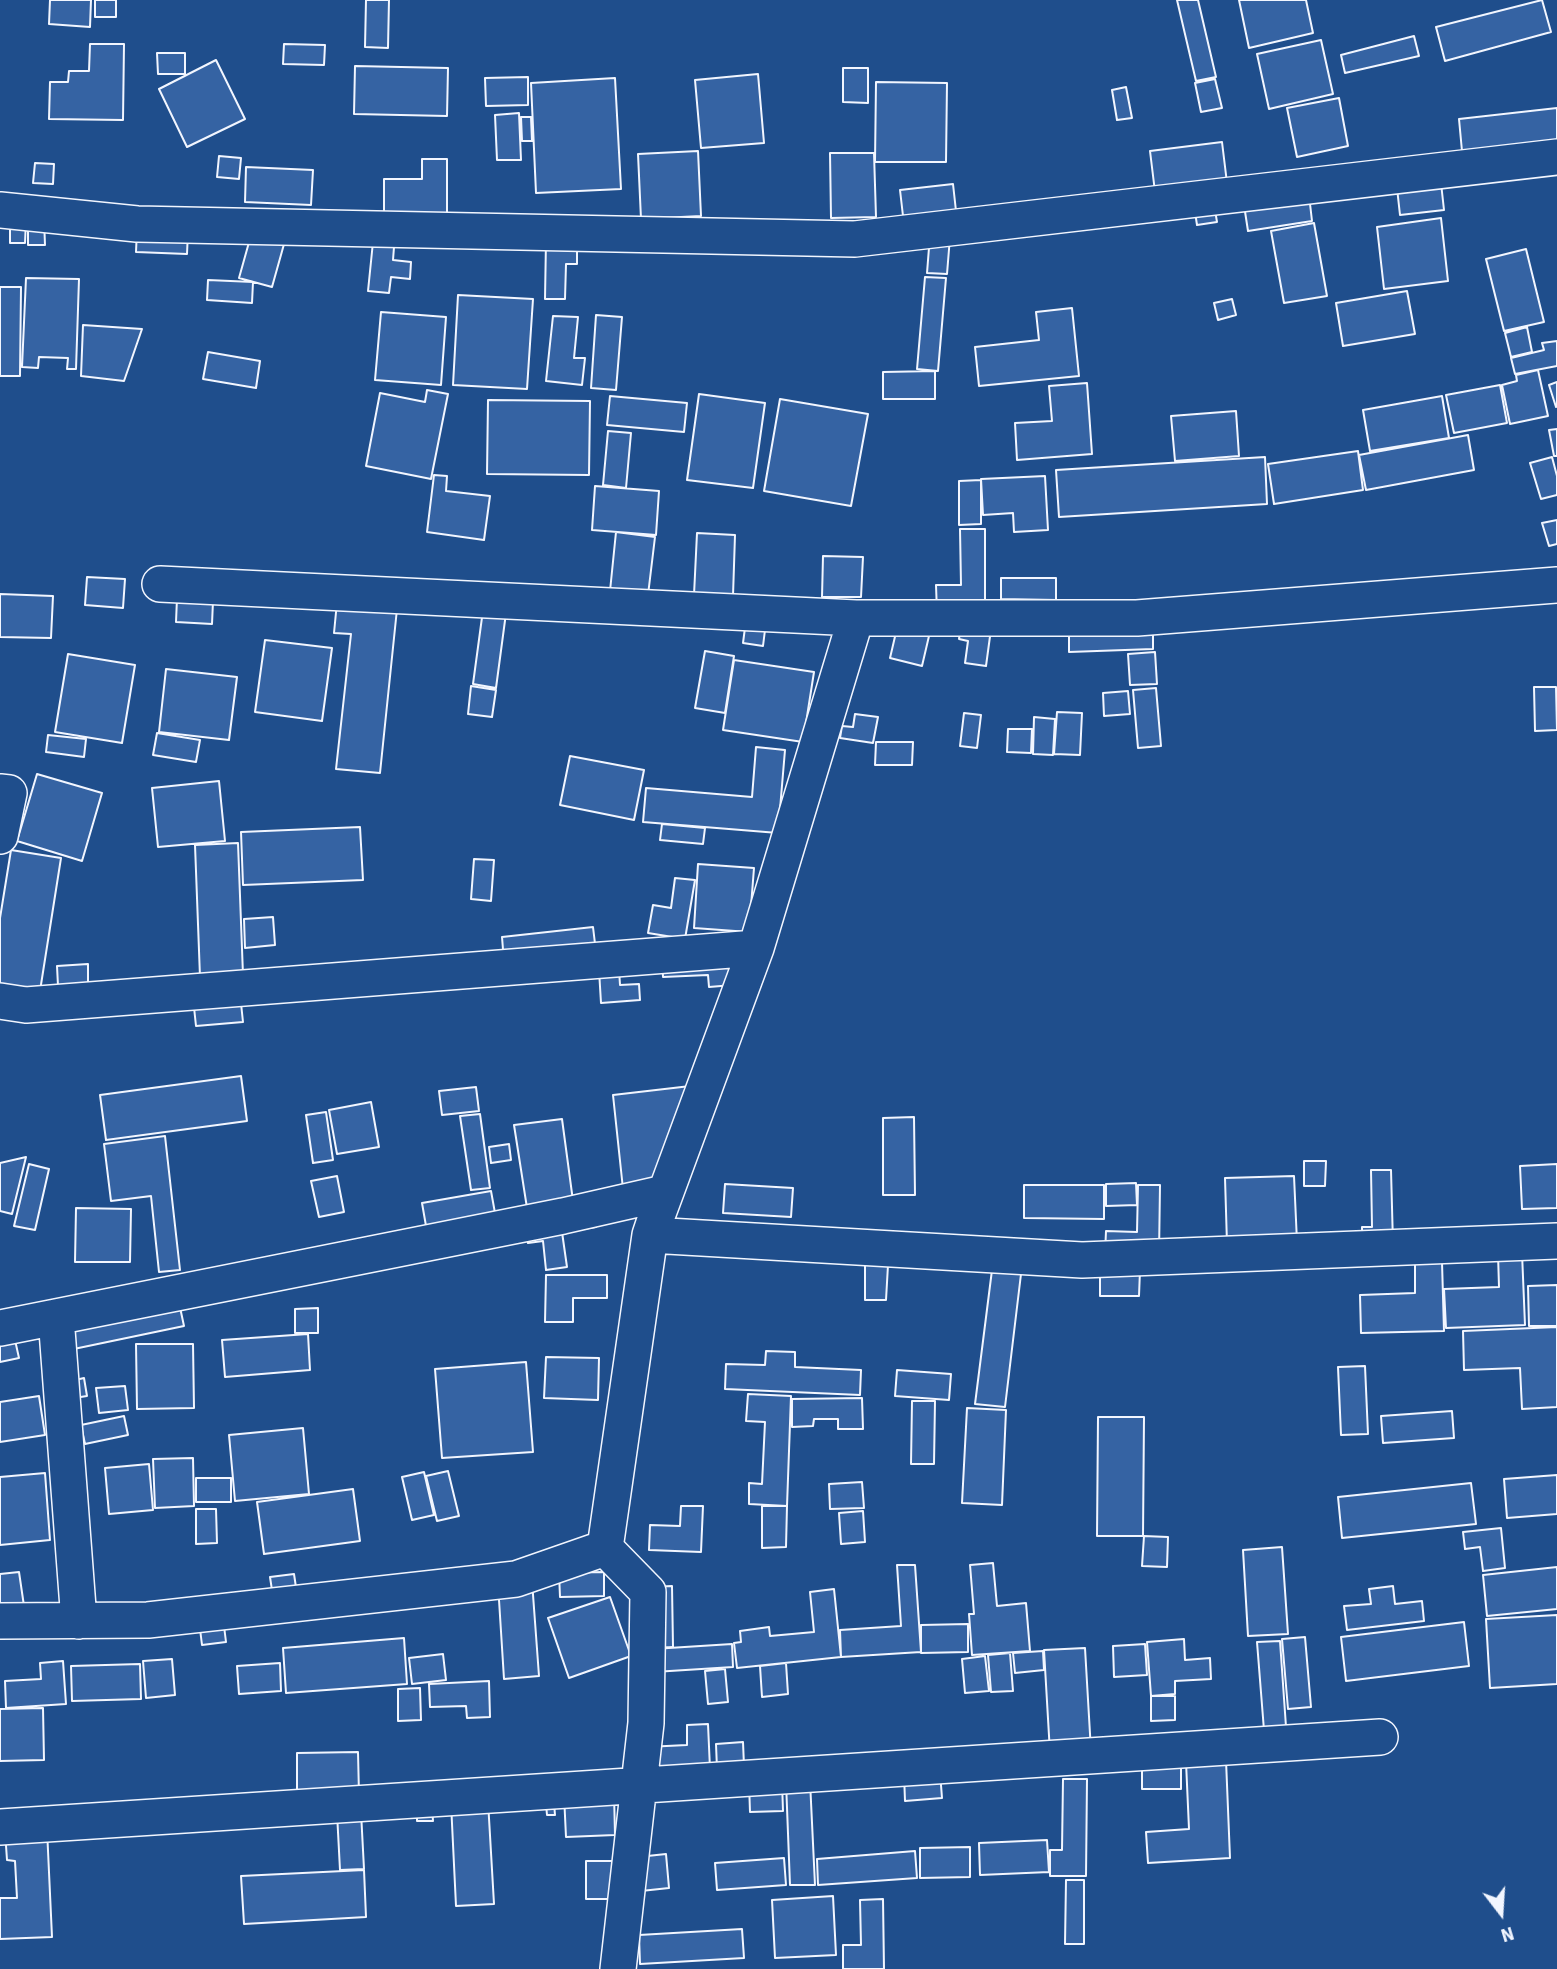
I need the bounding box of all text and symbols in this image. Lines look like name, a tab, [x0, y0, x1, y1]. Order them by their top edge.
north arrow	[1466, 1878, 1536, 1948]
text: N	[1497, 1919, 1517, 1948]

